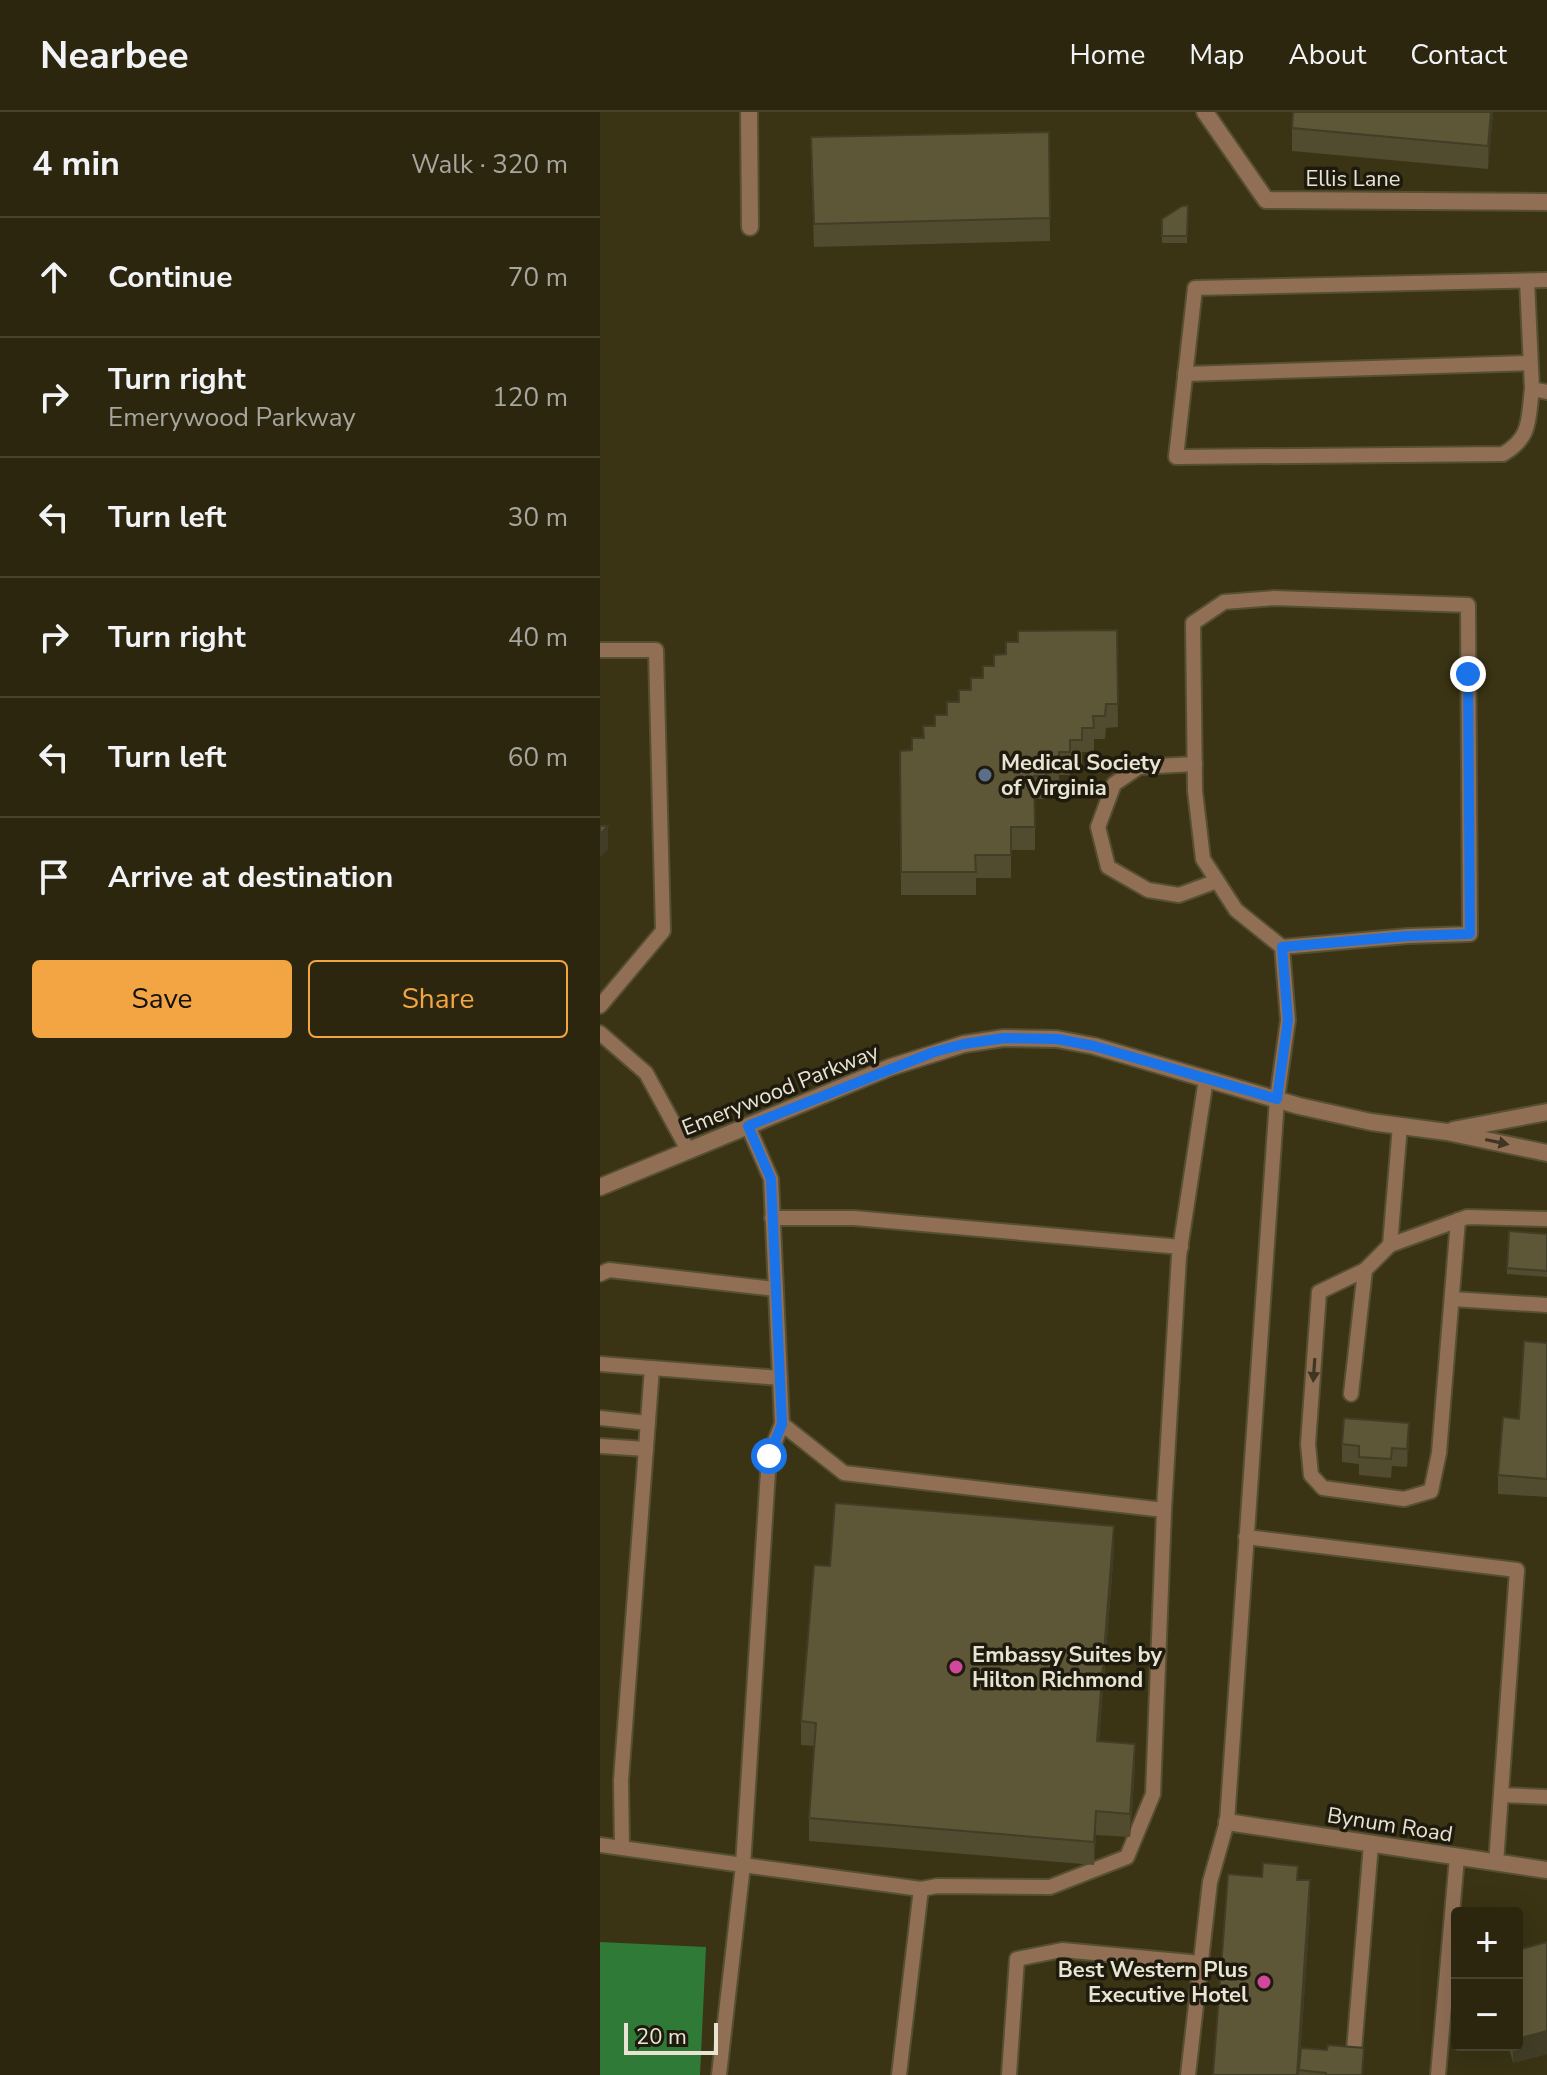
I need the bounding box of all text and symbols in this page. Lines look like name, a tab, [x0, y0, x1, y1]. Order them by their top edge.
text: Nearbee	[40, 30, 189, 81]
text: Home	[1070, 36, 1145, 74]
text: Map	[1189, 36, 1244, 74]
text: About	[1288, 36, 1366, 74]
text: Contact	[1410, 36, 1507, 74]
text: 4 min	[32, 141, 120, 187]
text: Walk · 320 m	[411, 147, 568, 182]
street label: Ellis Lane	[1306, 164, 1401, 194]
icon: ahead	[32, 255, 76, 299]
text: Continue	[108, 257, 233, 298]
text: 70 m	[508, 260, 568, 295]
text: Turn right	[108, 359, 246, 400]
icon: right	[32, 375, 76, 419]
text: 120 m	[492, 380, 568, 415]
text: Emerywood Parkway	[108, 400, 356, 435]
icon: left	[32, 495, 76, 539]
text: Turn left	[108, 497, 226, 538]
text: 30 m	[508, 500, 568, 535]
icon: right	[32, 615, 76, 659]
text: Turn right	[108, 617, 246, 658]
text: 40 m	[508, 620, 568, 655]
route end	[1450, 656, 1486, 692]
icon: left	[32, 735, 76, 779]
text: Turn left	[108, 737, 226, 778]
text: 60 m	[508, 740, 568, 775]
place label: Medical Society of Virginia	[1001, 748, 1161, 803]
marker: Medical Society of Virginia	[976, 766, 994, 784]
icon: arrive	[32, 855, 76, 899]
text: Arrive at destination	[108, 857, 393, 898]
button: Save	[32, 960, 292, 1038]
button: Share	[308, 960, 568, 1038]
street label: Emerywood Parkway	[678, 1037, 884, 1143]
one-way arrow	[1485, 1136, 1510, 1149]
one-way arrow	[1307, 1358, 1320, 1383]
route start	[751, 1438, 787, 1474]
place label: Embassy Suites by Hilton Richmond	[972, 1640, 1163, 1695]
marker: Embassy Suites by Hilton Richmond	[947, 1658, 965, 1676]
street label: Bynum Road	[1325, 1800, 1455, 1850]
map controls	[1451, 1907, 1523, 2051]
button: +	[1451, 1907, 1523, 1979]
place label: Best Western Plus Executive Hotel	[1058, 1955, 1248, 2010]
marker: Best Western Plus Executive Hotel	[1255, 1973, 1273, 1991]
button: −	[1451, 1979, 1523, 2051]
scale bar	[624, 2019, 718, 2055]
text: 20 m	[636, 2022, 687, 2052]

